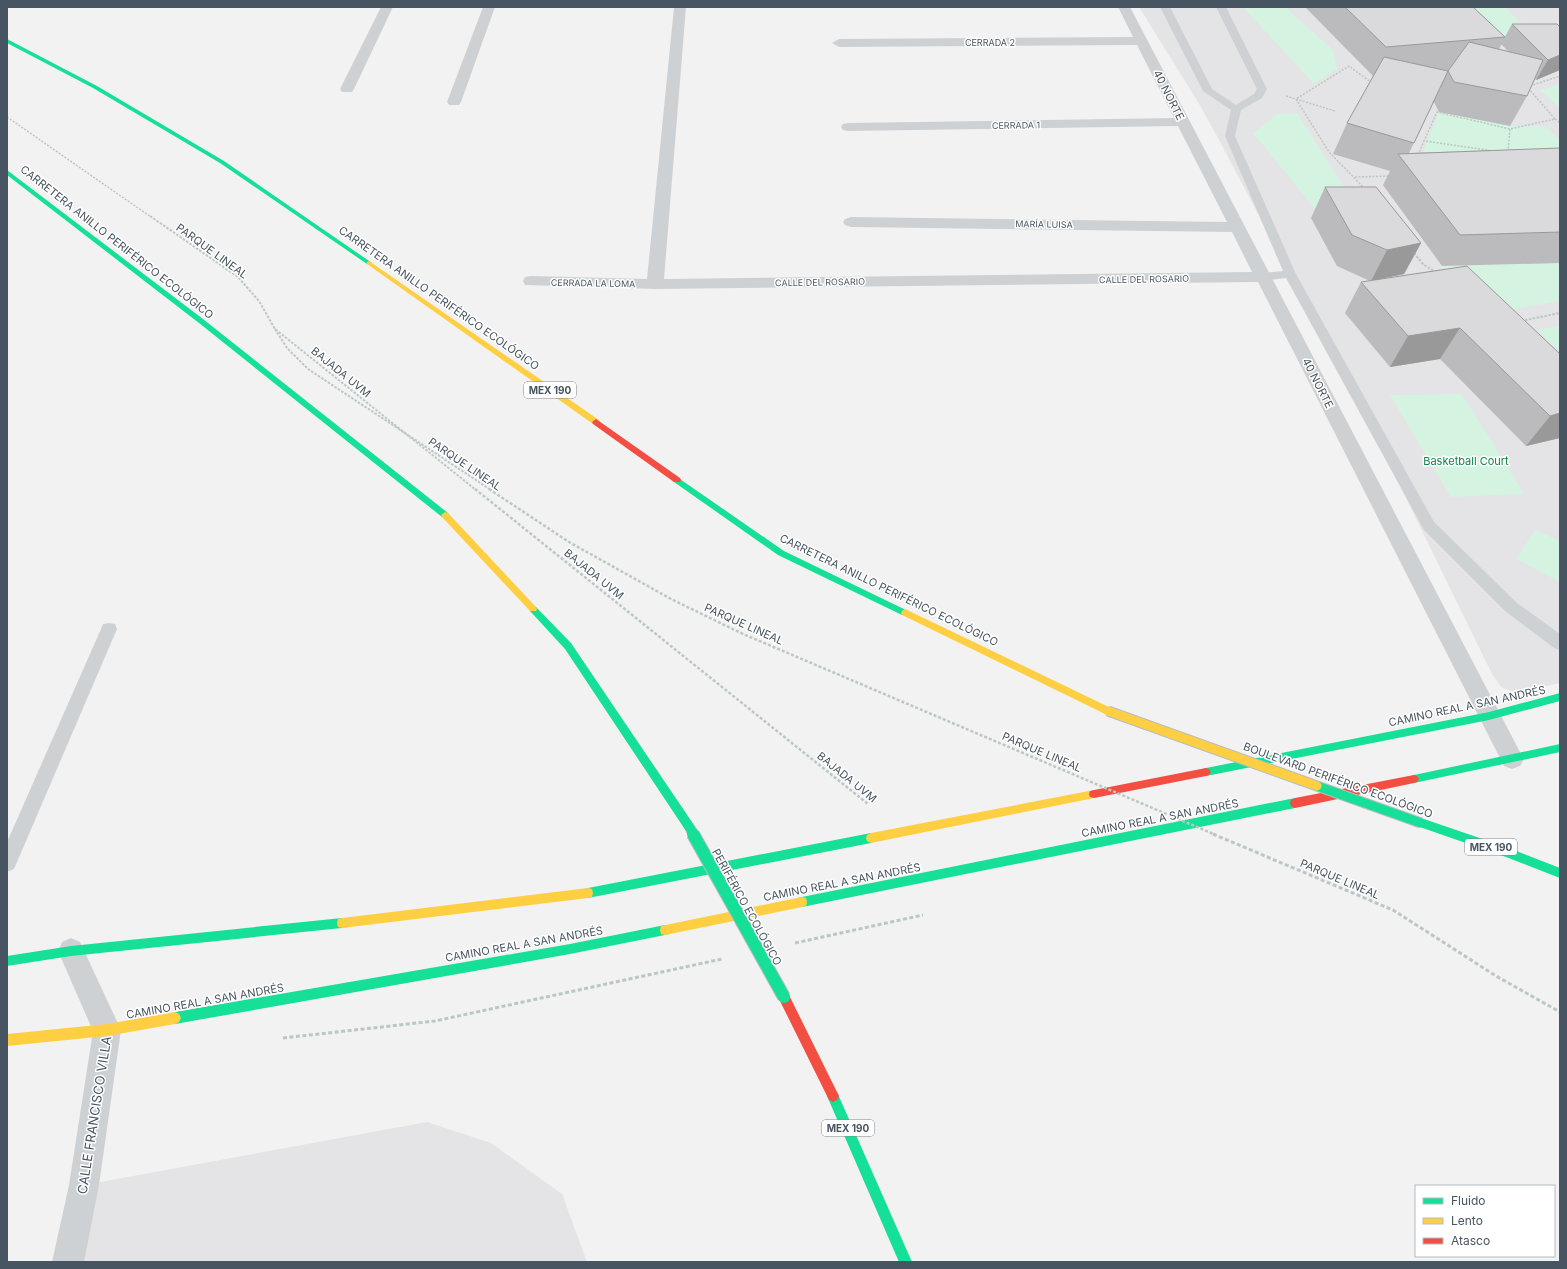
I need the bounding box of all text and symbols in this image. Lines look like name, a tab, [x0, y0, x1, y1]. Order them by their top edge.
street label: CERRADA 2	[965, 37, 1015, 48]
street label: 40 NORTE	[1150, 67, 1188, 123]
street label: CERRADA 1	[992, 119, 1040, 131]
street label: CARRETERA ANILLO PERIFÉRICO ECOLÓGICO	[18, 162, 216, 322]
street label: MARÍA LUISA	[1015, 218, 1073, 230]
street label: PARQUE LINEAL	[173, 220, 251, 282]
street label: CARRETERA ANILLO PERIFÉRICO ECOLÓGICO	[336, 223, 542, 373]
street label: CALLE DEL ROSARIO	[1099, 273, 1189, 285]
street label: CALLE DEL ROSARIO	[775, 276, 865, 288]
street label: CERRADA LA LOMA	[551, 277, 635, 289]
street label: BAJADA UVM	[308, 344, 374, 400]
street label: 40 NORTE	[1299, 355, 1337, 411]
road number: MEX 190	[524, 382, 576, 398]
street label: PARQUE LINEAL	[426, 434, 504, 494]
park label: Basketball Court	[1423, 454, 1509, 468]
street label: CARRETERA ANILLO PERIFÉRICO ECOLÓGICO	[777, 531, 1001, 649]
street label: BAJADA UVM	[561, 546, 627, 602]
street label: PARQUE LINEAL	[702, 600, 786, 648]
street label: CAMINO REAL A SAN ANDRÉS	[1387, 683, 1547, 729]
street label: PARQUE LINEAL	[1000, 729, 1084, 775]
street label: BOULEVARD PERIFÉRICO ECOLÓGICO	[1241, 739, 1435, 821]
street label: BAJADA UVM	[814, 749, 880, 805]
street label: CAMINO REAL A SAN ANDRÉS	[1080, 796, 1240, 840]
road number: MEX 190	[1465, 839, 1517, 855]
street label: PERIFÉRICO ECOLÓGICO	[709, 846, 785, 968]
street label: PARQUE LINEAL	[1298, 856, 1382, 902]
street label: CAMINO REAL A SAN ANDRÉS	[762, 860, 922, 904]
street label: CAMINO REAL A SAN ANDRÉS	[444, 923, 604, 965]
street label: CAMINO REAL A SAN ANDRÉS	[125, 980, 285, 1022]
street label: CALLE FRANCISCO VILLA	[74, 1035, 114, 1195]
road number: MEX 190	[822, 1120, 874, 1136]
legend	[1415, 1185, 1555, 1257]
text: Fluido	[1451, 1193, 1486, 1208]
text: Lento	[1451, 1213, 1483, 1228]
text: Atasco	[1451, 1233, 1490, 1248]

